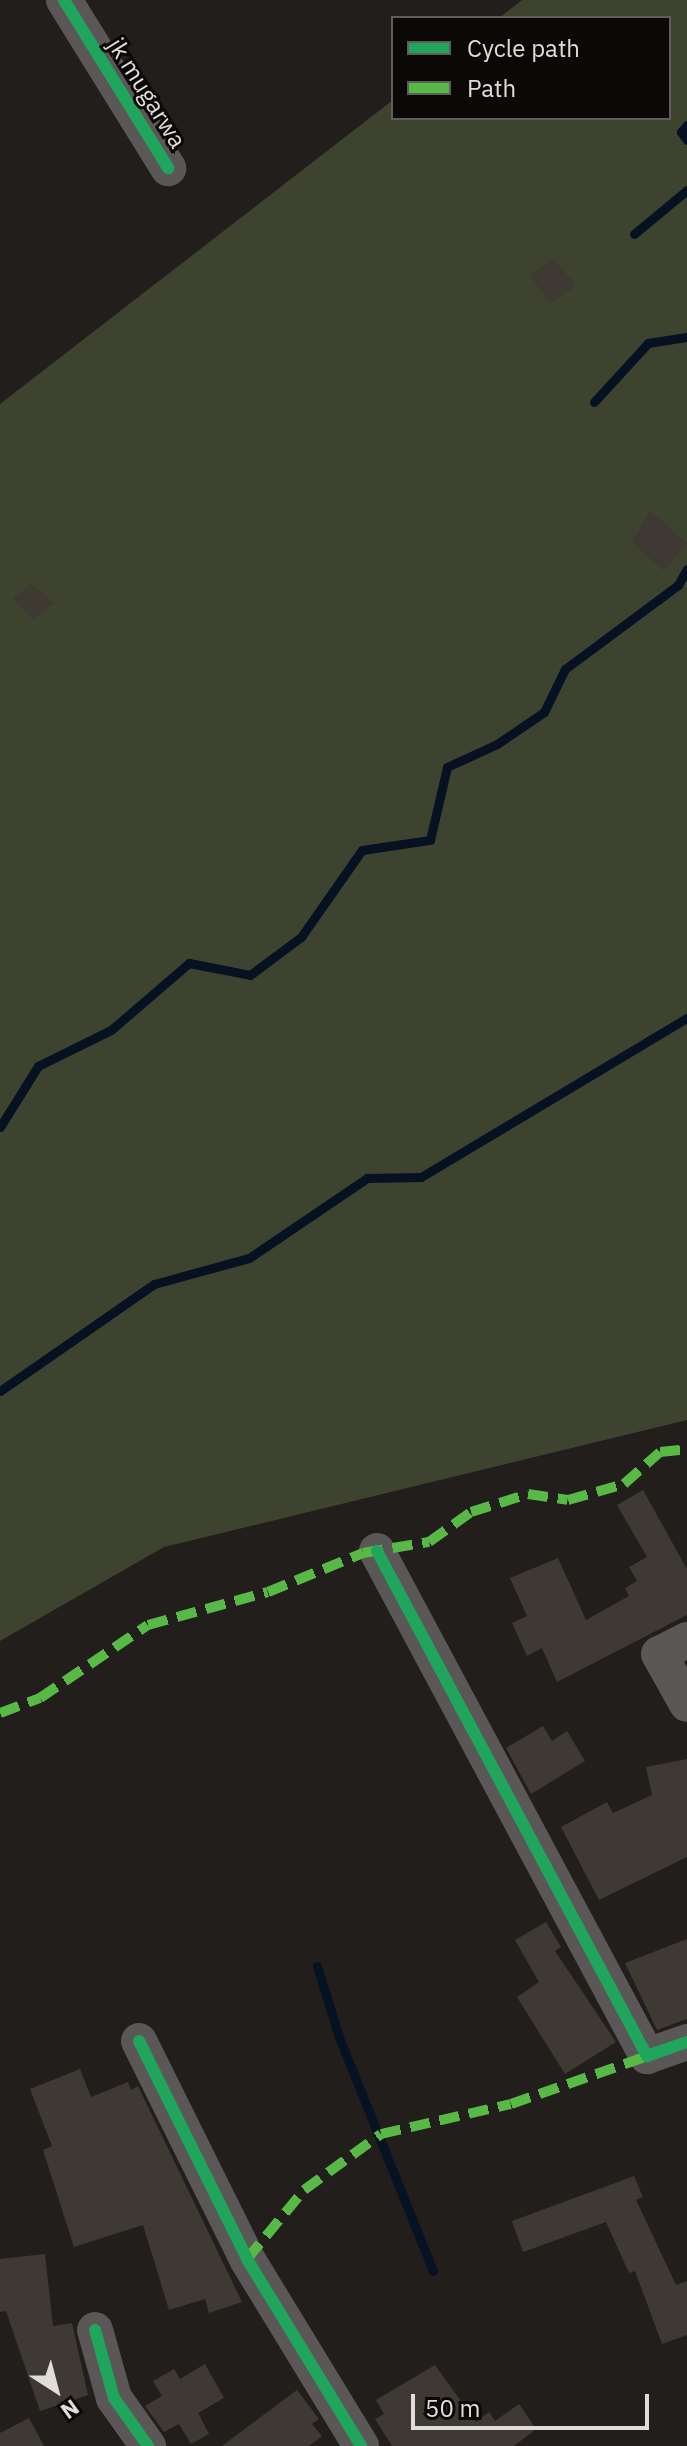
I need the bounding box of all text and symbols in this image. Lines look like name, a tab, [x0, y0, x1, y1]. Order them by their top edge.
legend	[391, 16, 671, 120]
text: Cycle path	[467, 32, 580, 64]
street label: jk mugarwa	[102, 33, 192, 153]
text: Path	[467, 72, 516, 104]
north arrow	[16, 2350, 96, 2430]
scale bar	[415, 2378, 653, 2428]
text: 50 m	[425, 2392, 480, 2424]
text: N	[55, 2393, 85, 2426]

